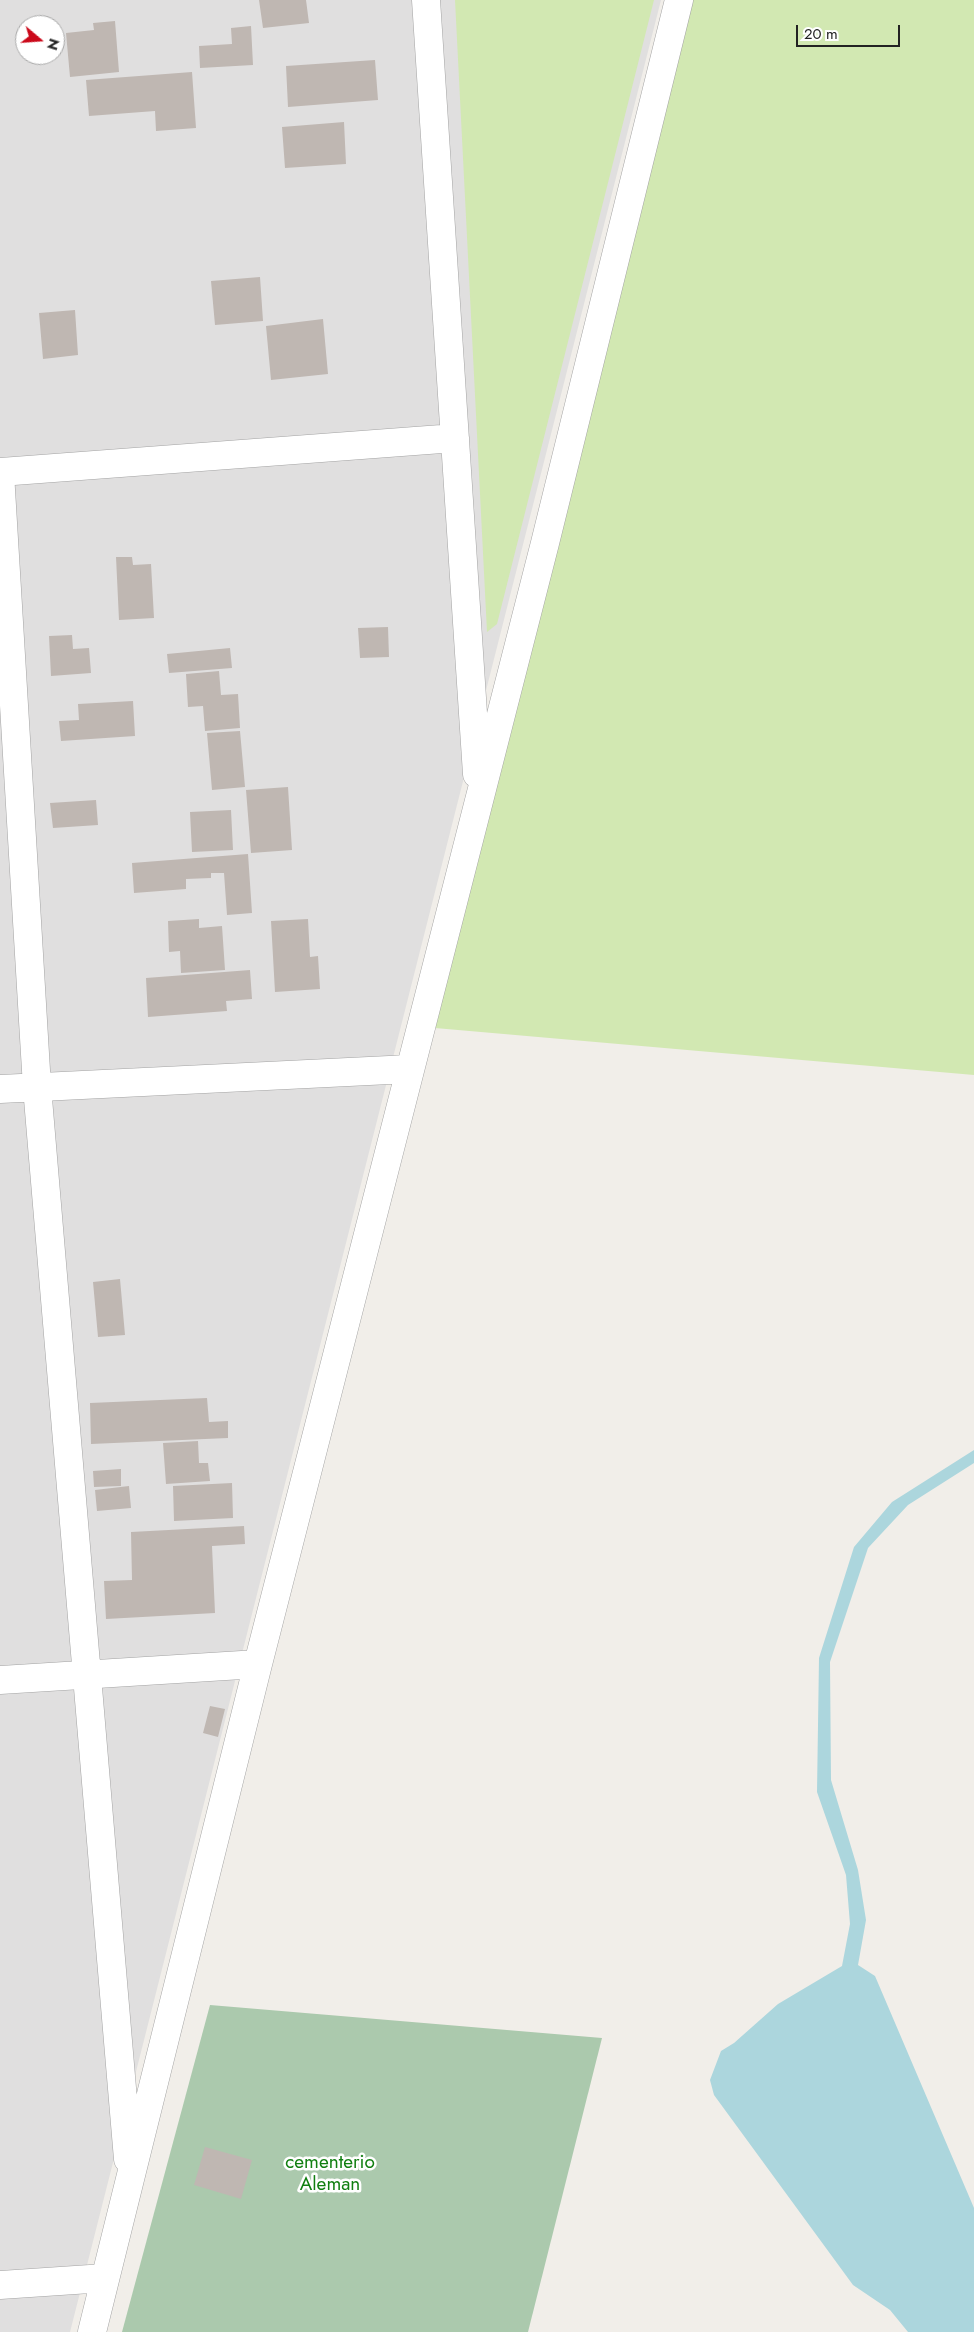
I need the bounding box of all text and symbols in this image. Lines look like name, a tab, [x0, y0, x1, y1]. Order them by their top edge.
north arrow	[15, 15, 65, 65]
scale bar	[799, 15, 903, 47]
text: 20 m	[804, 23, 838, 45]
text: N	[42, 36, 65, 53]
park label: cementerio Aleman	[285, 2152, 375, 2196]

